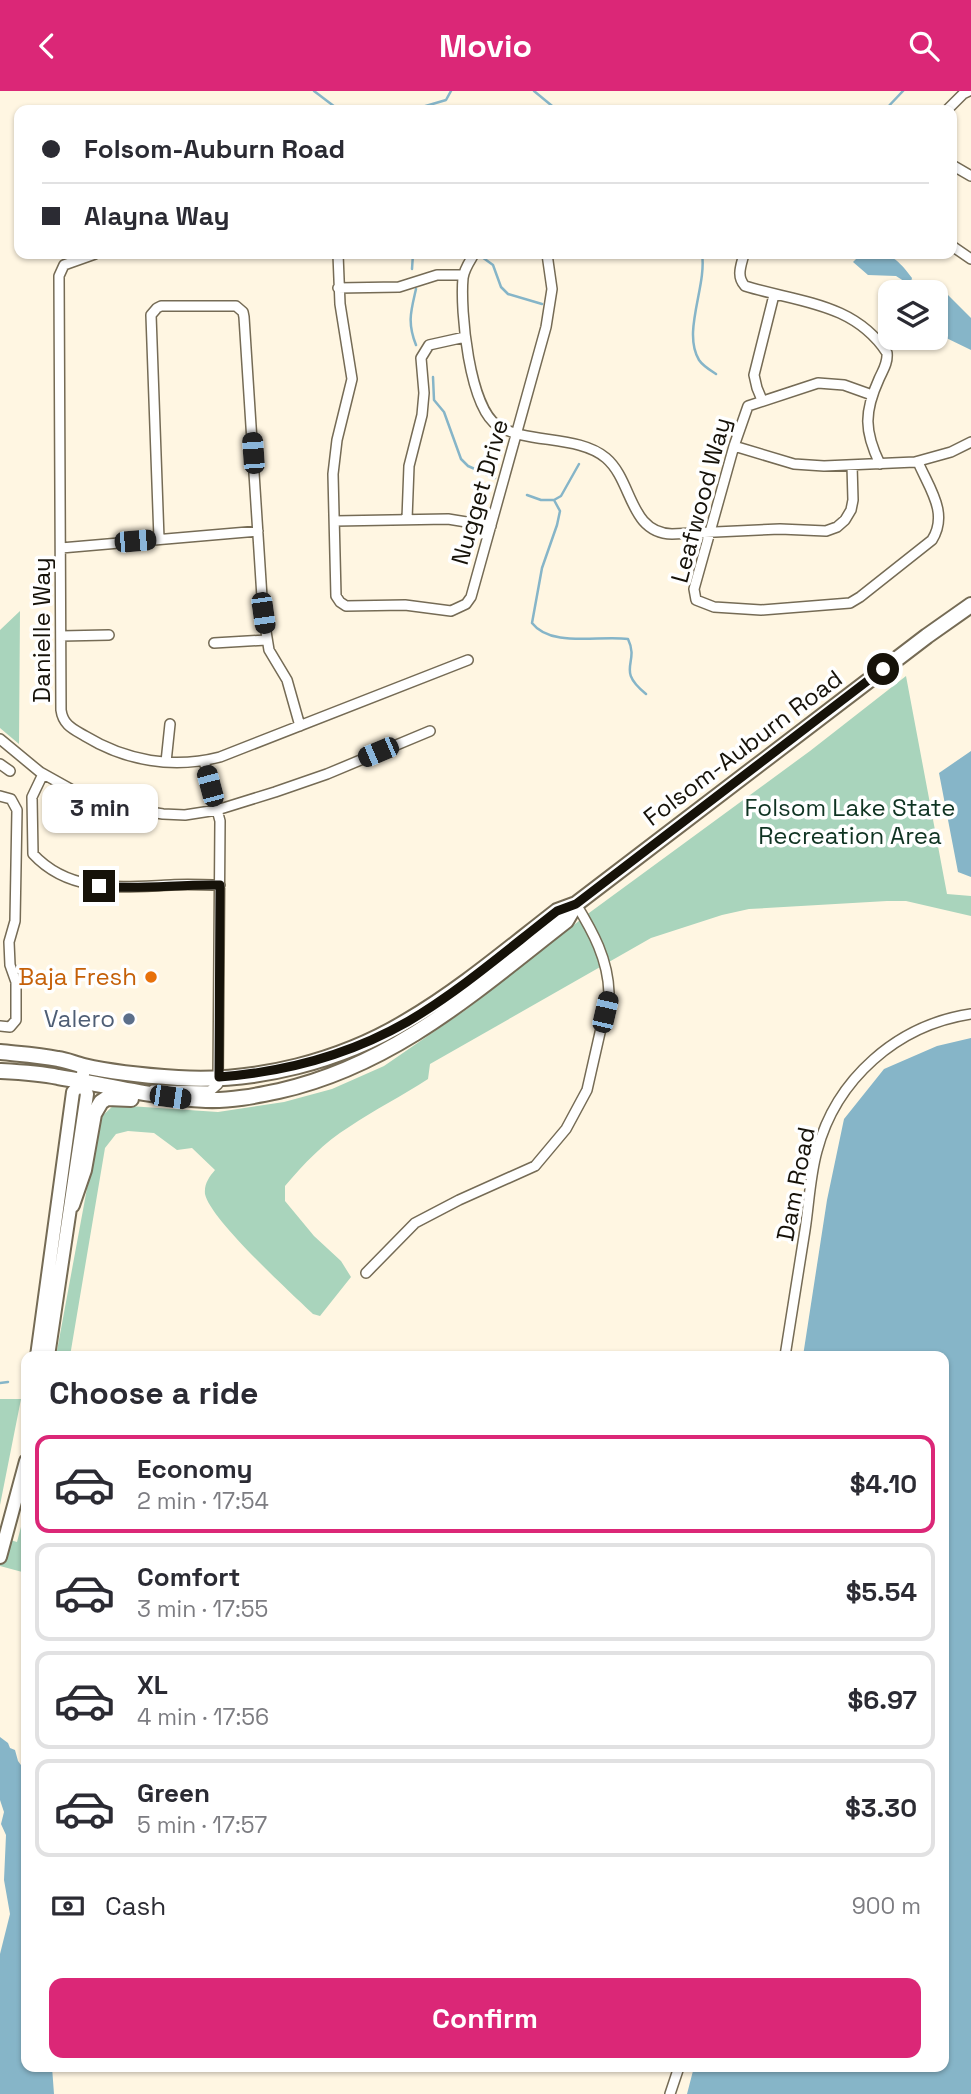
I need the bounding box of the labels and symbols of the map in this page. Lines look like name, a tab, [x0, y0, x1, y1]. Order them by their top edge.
street label: Leafwood Way	[664, 414, 737, 586]
street label: Nugget Drive	[444, 416, 515, 568]
car	[242, 431, 265, 475]
car	[114, 529, 157, 553]
street label: Danielle Way	[26, 557, 57, 703]
car	[250, 591, 277, 635]
route start	[867, 653, 899, 685]
street label: Folsom-Auburn Road	[637, 663, 848, 833]
car	[355, 734, 402, 770]
car	[195, 763, 226, 809]
callout: 3 min	[41, 785, 157, 833]
park label: Folsom Lake State Recreation Area	[745, 792, 955, 851]
route end	[83, 870, 115, 902]
place label: Baja Fresh	[18, 961, 137, 992]
marker: Baja Fresh	[143, 969, 159, 985]
car	[591, 989, 620, 1035]
place label: Valero	[44, 1003, 115, 1034]
marker: Valero	[121, 1011, 137, 1027]
car	[148, 1084, 193, 1110]
street label: Dam Road	[769, 1124, 822, 1244]

